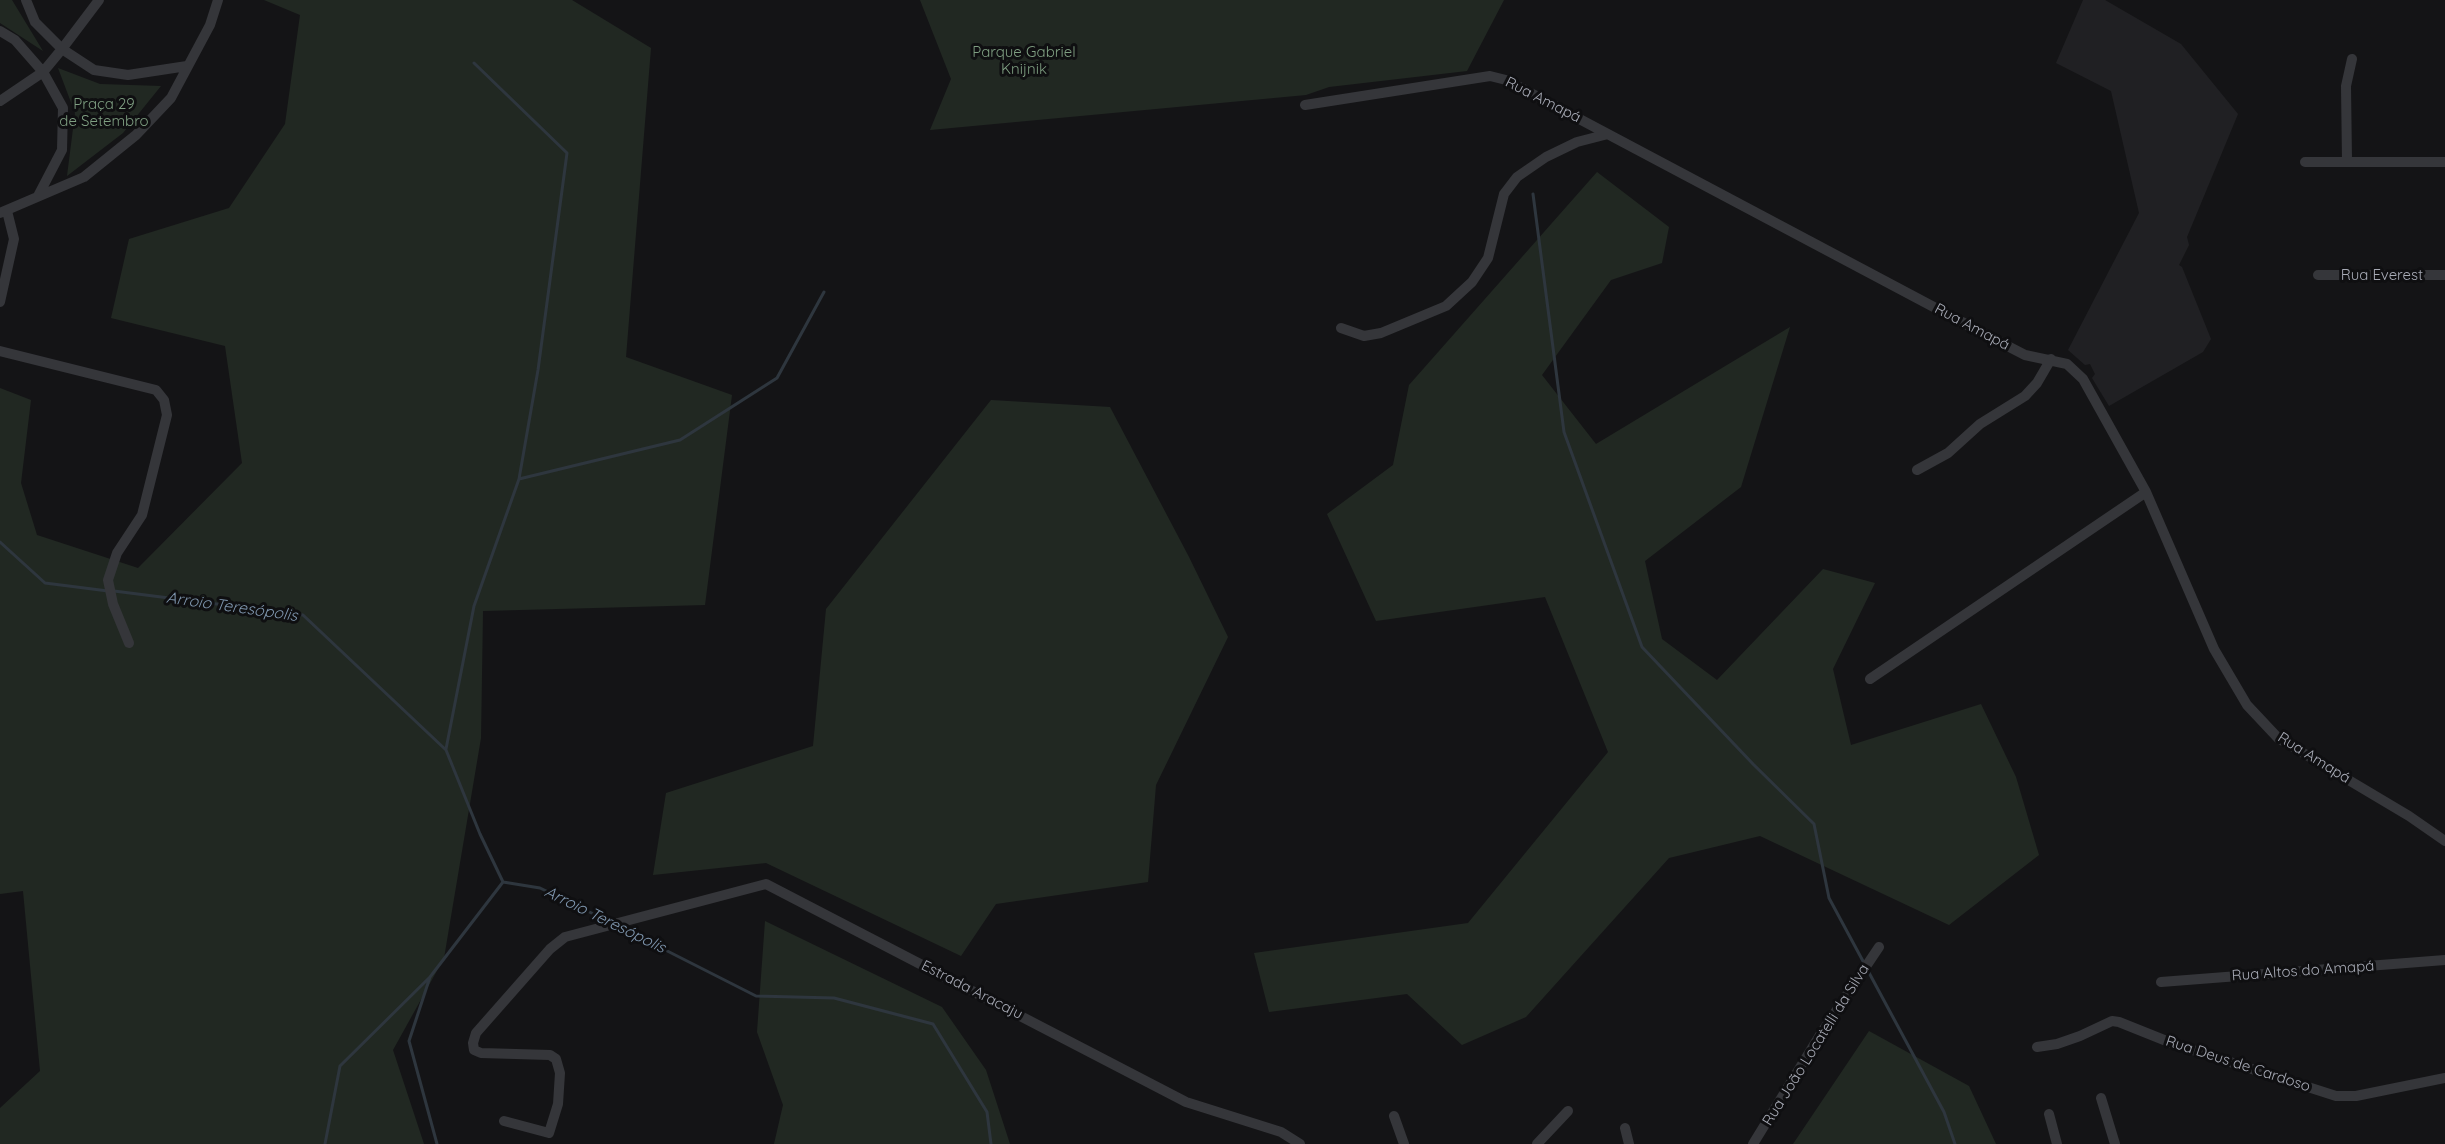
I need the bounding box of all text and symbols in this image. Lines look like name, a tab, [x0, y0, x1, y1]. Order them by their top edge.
park label: Parque Gabriel Knijnik	[972, 43, 1076, 78]
street label: Rua Amapá	[1502, 73, 1584, 127]
park label: Praça 29 de Setembro	[59, 95, 149, 130]
street label: Rua Everest	[2341, 266, 2423, 284]
street label: Rua Amapá	[1931, 300, 2013, 354]
water label: Arroio Teresópolis	[165, 588, 299, 626]
street label: Rua Amapá	[2274, 729, 2354, 787]
water label: Arroio Teresópolis	[541, 882, 669, 958]
street label: Estrada Aracaju	[918, 957, 1026, 1023]
street label: Rua Altos do Amapá	[2231, 957, 2375, 985]
street label: Rua João Locatelli da Silva	[1759, 961, 1873, 1129]
street label: Rua Deus de Cardoso	[2163, 1032, 2313, 1096]

